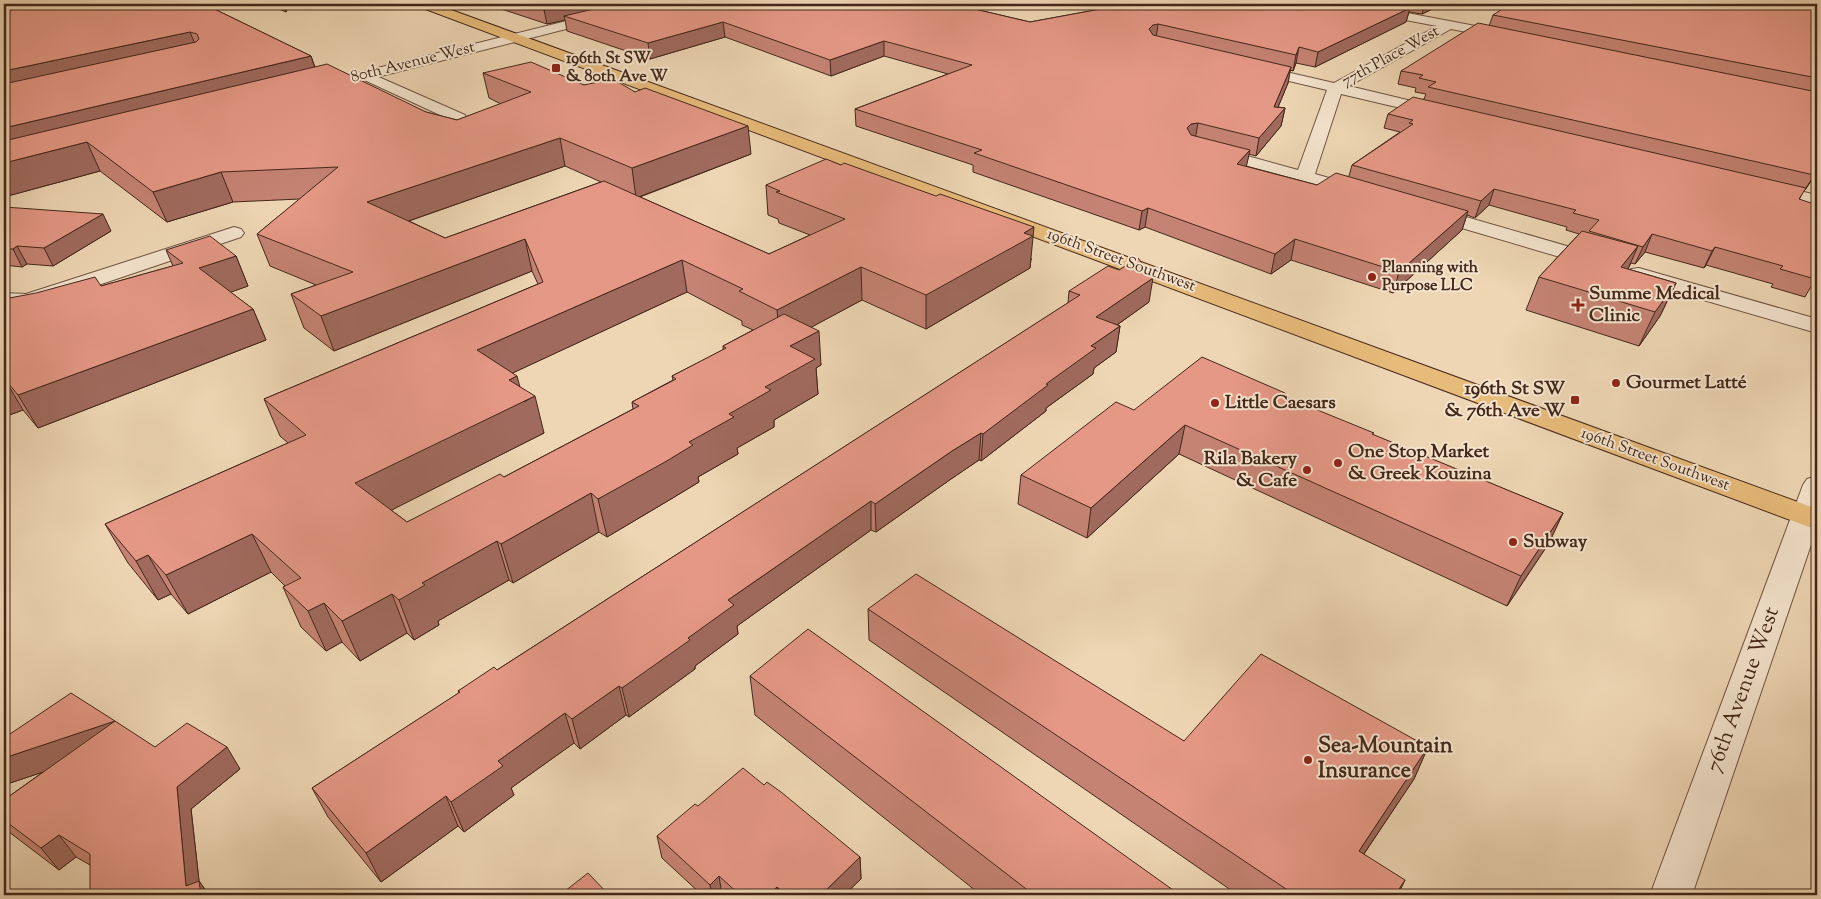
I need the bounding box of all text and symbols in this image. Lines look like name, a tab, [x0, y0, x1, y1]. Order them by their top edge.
street label: 77th Place West	[1338, 20, 1444, 93]
street label: 80th Avenue West	[349, 36, 478, 90]
place label: 196th St SW & 80th Ave W	[566, 48, 668, 89]
marker: 196th St SW & 80th Ave W	[550, 62, 562, 74]
street label: 196th Street Southwest	[1043, 223, 1199, 299]
place label: Planning with Purpose LLC	[1382, 257, 1479, 298]
marker: Planning with Purpose LLC	[1366, 271, 1378, 283]
place label: Summe Medical Clinic	[1589, 281, 1721, 330]
marker: Summe Medical Clinic	[1571, 298, 1585, 312]
place label: Gourmet Latté	[1626, 370, 1747, 397]
place label: 196th St SW & 76th Ave W	[1445, 376, 1566, 425]
marker: Gourmet Latté	[1610, 377, 1622, 389]
place label: Little Caesars	[1225, 390, 1336, 417]
marker: 196th St SW & 76th Ave W	[1569, 394, 1581, 406]
marker: Little Caesars	[1209, 397, 1221, 409]
street label: 196th Street Southwest	[1577, 422, 1733, 498]
place label: One Stop Market & Greek Kouzina	[1348, 439, 1492, 488]
place label: Rila Bakery & Cafe	[1204, 446, 1298, 495]
marker: One Stop Market & Greek Kouzina	[1332, 457, 1344, 469]
marker: Rila Bakery & Cafe	[1301, 464, 1313, 476]
place label: Subway	[1523, 529, 1588, 556]
marker: Subway	[1507, 536, 1519, 548]
street label: 76th Avenue West	[1699, 602, 1789, 777]
place label: Sea-Mountain Insurance	[1318, 731, 1453, 788]
marker: Sea-Mountain Insurance	[1302, 754, 1314, 766]

